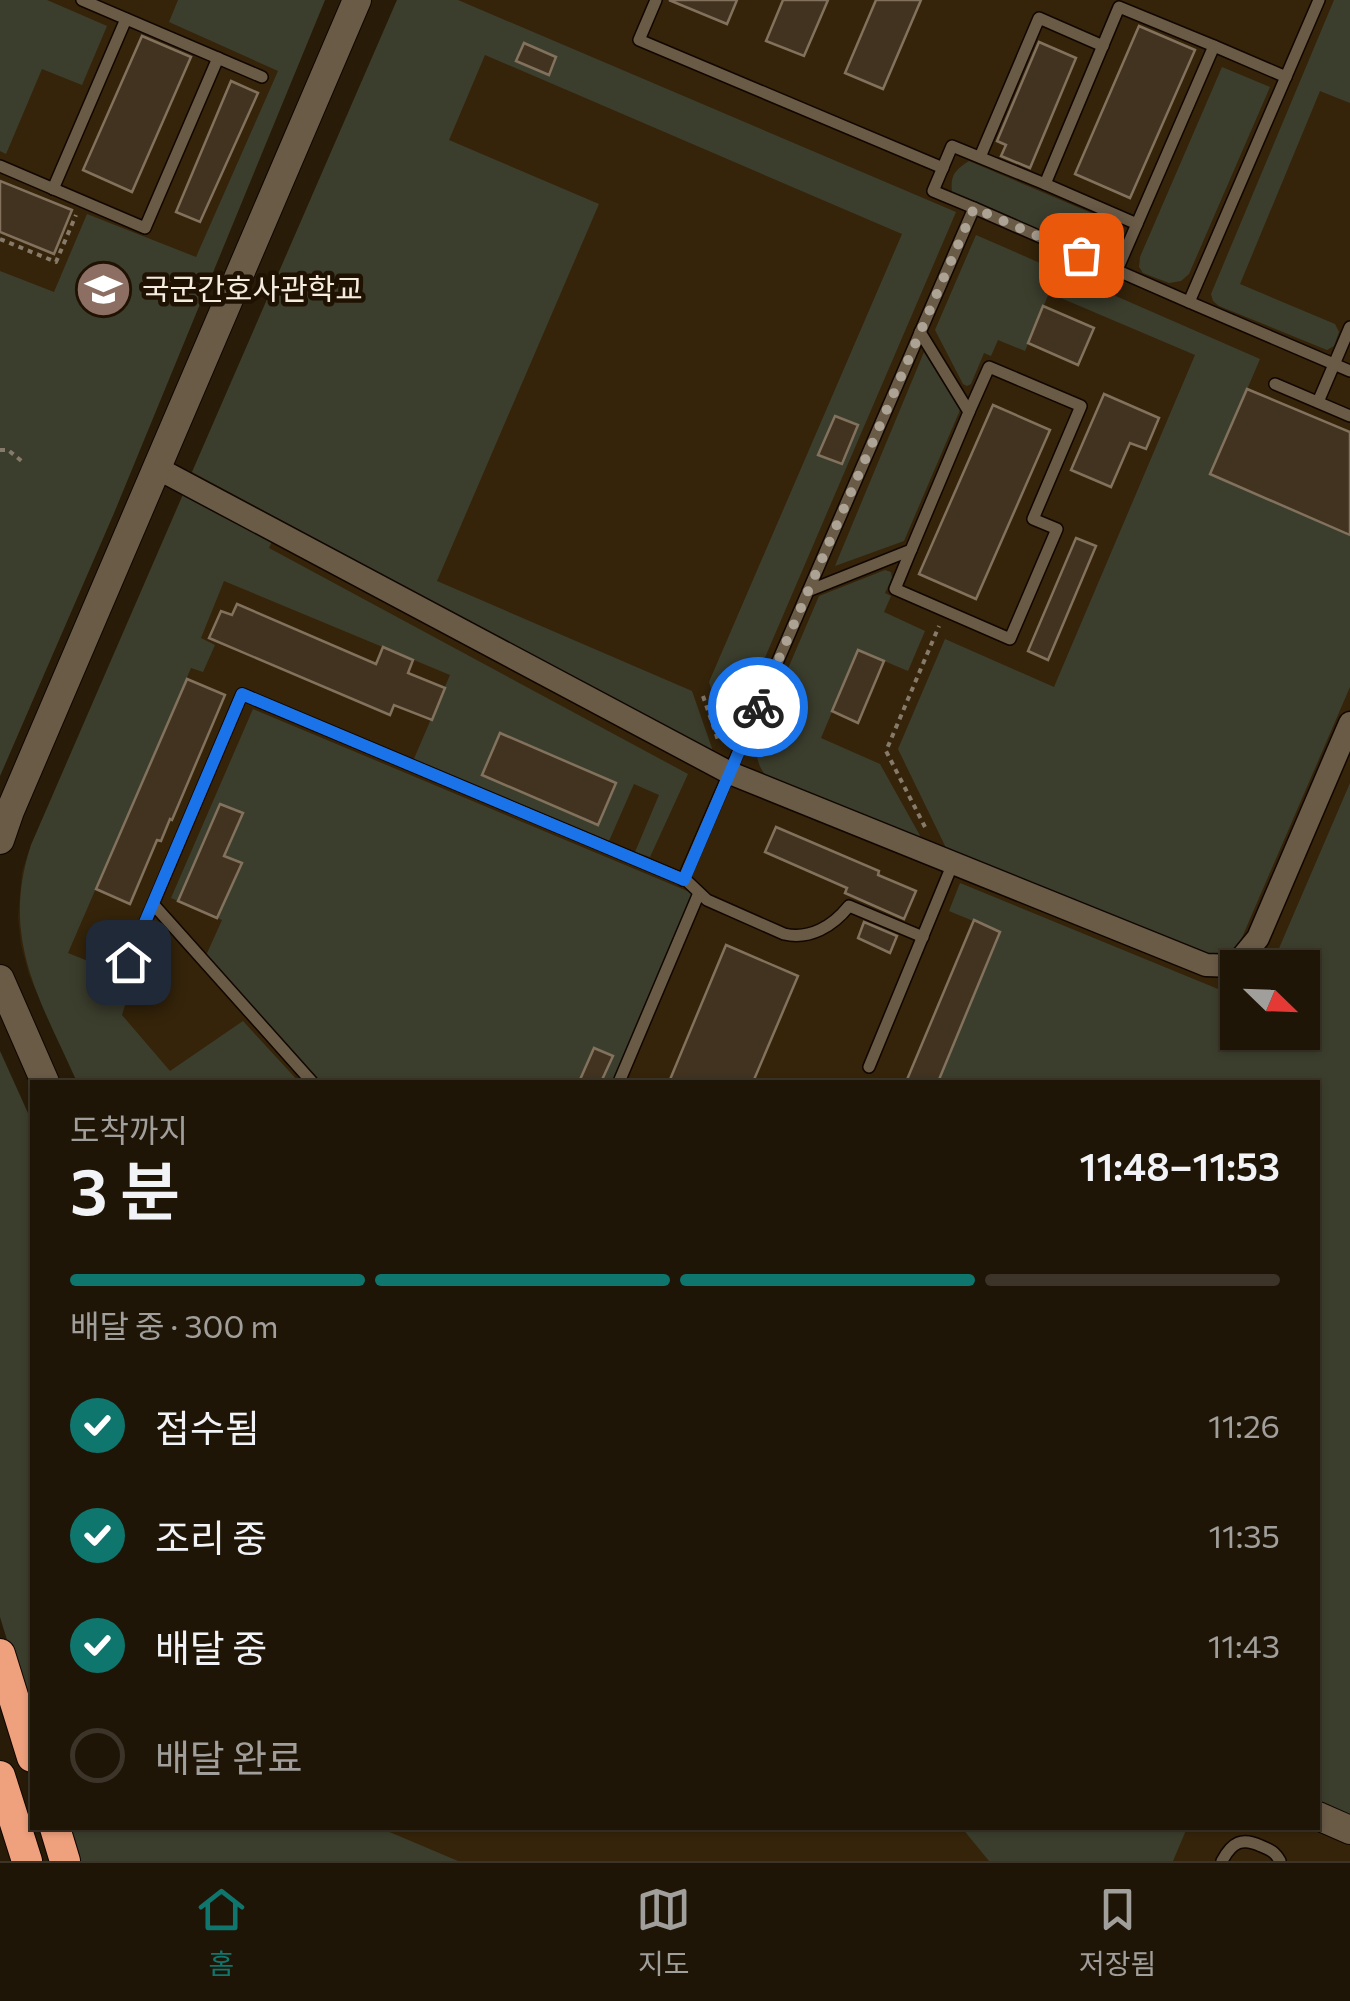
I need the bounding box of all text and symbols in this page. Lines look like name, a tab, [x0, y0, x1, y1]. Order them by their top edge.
pin	[1039, 213, 1124, 298]
icon: bag	[1054, 228, 1109, 283]
school or university icon: 국군간호사관학교	[73, 260, 133, 320]
place label: 국군간호사관학교	[142, 269, 363, 306]
courier	[708, 657, 808, 757]
icon: bike	[731, 680, 786, 735]
pin	[86, 920, 171, 1005]
icon: home	[101, 935, 156, 990]
north arrow	[1220, 950, 1320, 1050]
map controls	[1220, 950, 1320, 1050]
text: 도착까지	[70, 1109, 188, 1149]
text: 11:48–11:53	[1080, 1142, 1280, 1189]
text: 3 분	[70, 1149, 180, 1228]
text: 배달 중 · 300 m	[70, 1305, 278, 1345]
icon: check	[70, 1398, 125, 1453]
text: 접수됨	[155, 1403, 260, 1450]
text: 11:26	[1208, 1405, 1280, 1445]
icon: check	[70, 1508, 125, 1563]
text: 조리 중	[155, 1513, 267, 1560]
text: 11:35	[1208, 1515, 1280, 1555]
icon: check	[70, 1618, 125, 1673]
text: 배달 중	[155, 1623, 267, 1670]
text: 11:43	[1208, 1625, 1280, 1665]
text: 배달 완료	[155, 1733, 302, 1780]
tab: 홈	[194, 1882, 249, 1982]
tab: 지도	[636, 1882, 691, 1982]
tab: 저장됨	[1079, 1882, 1156, 1982]

